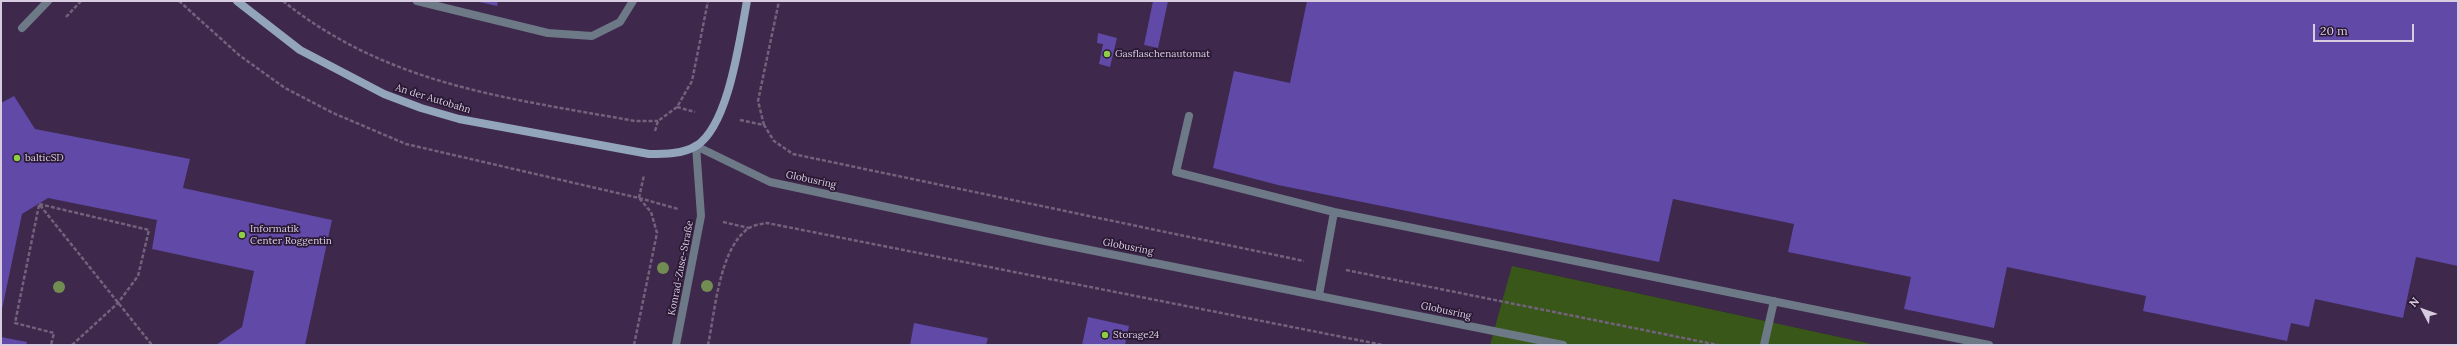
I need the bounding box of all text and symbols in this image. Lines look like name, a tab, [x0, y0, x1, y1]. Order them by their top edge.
scale bar	[2315, 16, 2416, 42]
text: 20 m	[2320, 23, 2348, 38]
place label: Gasflaschenautomat	[1115, 48, 1210, 60]
marker: Gasflaschenautomat	[1102, 49, 1112, 59]
street label: An der Autobahn	[394, 82, 472, 116]
place label: balticSD	[25, 152, 64, 164]
marker: balticSD	[12, 153, 22, 163]
street label: Globusring	[785, 169, 837, 191]
street label: Konrad-Zuse-Straße	[666, 219, 696, 317]
place label: Informatik Center Roggentin	[250, 223, 332, 246]
marker: Informatik Center Roggentin	[237, 230, 247, 240]
street label: Globusring	[1102, 236, 1154, 258]
north arrow	[2403, 290, 2443, 330]
text: N	[2406, 294, 2422, 310]
street label: Globusring	[1420, 300, 1472, 322]
place label: Storage24	[1113, 329, 1159, 341]
marker: Storage24	[1100, 330, 1110, 340]

